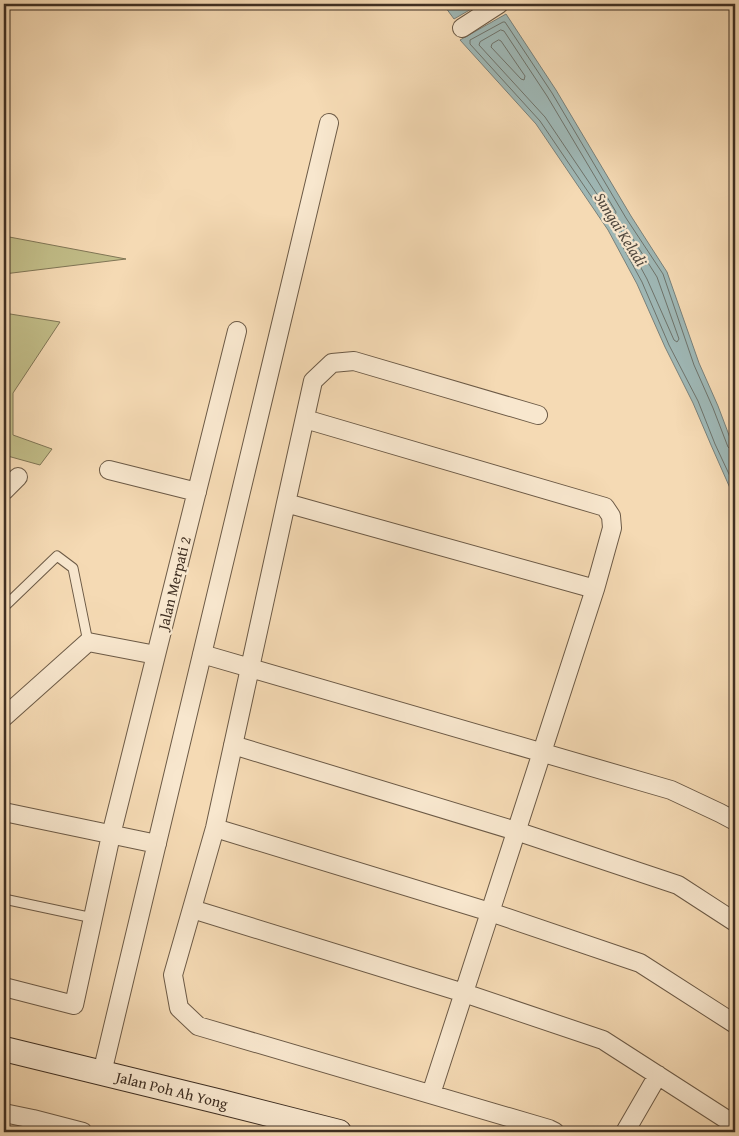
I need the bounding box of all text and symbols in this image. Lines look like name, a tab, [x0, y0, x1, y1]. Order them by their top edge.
water label: Sungai Keladi	[589, 187, 653, 271]
street label: Jalan Merpati 2	[152, 534, 196, 634]
street label: Jalan Poh Ah Yong	[112, 1065, 231, 1114]

